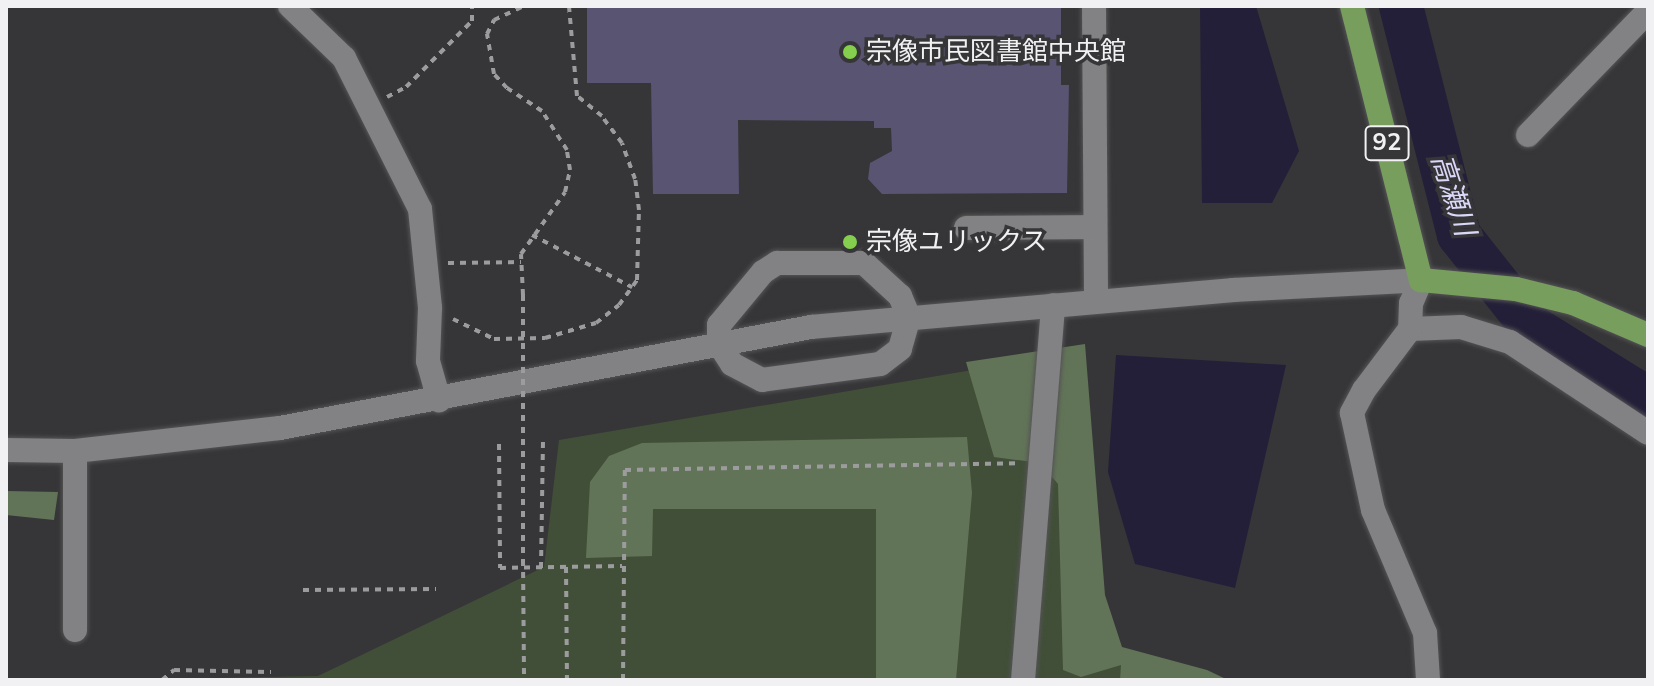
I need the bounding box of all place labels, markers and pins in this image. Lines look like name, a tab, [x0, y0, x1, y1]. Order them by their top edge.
place label: 宗像市民図書館中央館	[866, 36, 1126, 68]
marker: 宗像市民図書館中央館	[841, 43, 859, 61]
place label: 宗像ユリックス	[866, 226, 1048, 258]
marker: 宗像ユリックス	[841, 233, 859, 251]

